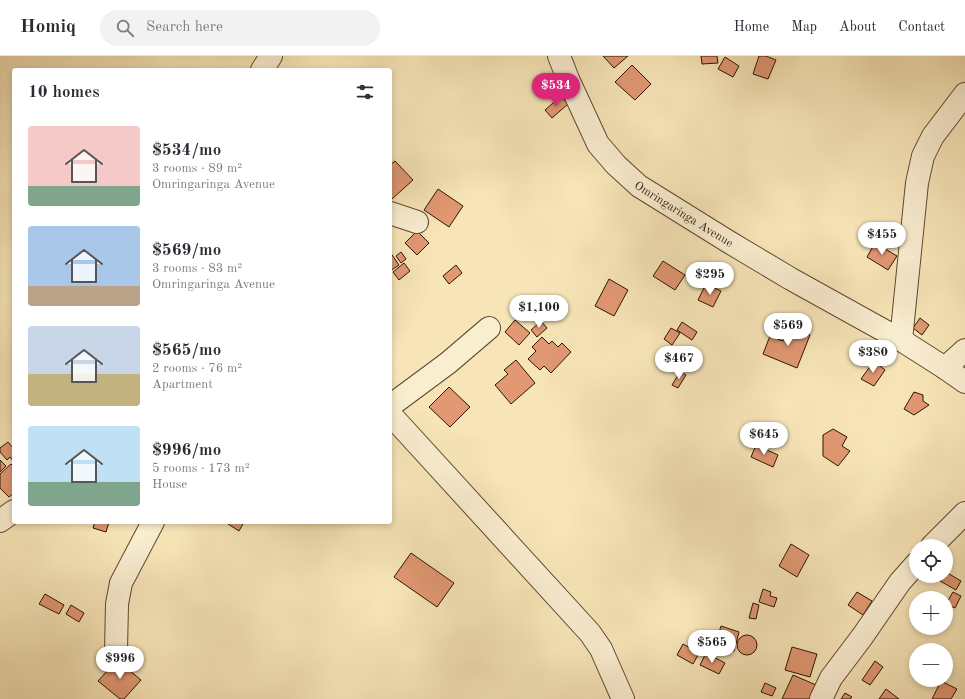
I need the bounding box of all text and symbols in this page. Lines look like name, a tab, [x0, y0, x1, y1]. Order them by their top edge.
search box	[100, 10, 380, 46]
icon: search	[114, 17, 136, 39]
text: Homiq	[20, 18, 76, 37]
text: Search here	[146, 20, 223, 35]
text: Home	[734, 20, 769, 34]
text: Map	[791, 20, 817, 34]
text: About	[839, 20, 876, 34]
text: Contact	[898, 20, 945, 34]
pin: $534	[532, 73, 580, 107]
text: $534	[541, 79, 571, 92]
icon: filters	[354, 81, 376, 103]
text: 10 homes	[28, 84, 100, 101]
icon: home	[60, 142, 108, 190]
text: $534/mo	[152, 142, 221, 159]
text: 3 rooms · 89 m²	[152, 162, 242, 175]
text: Omringaringa Avenue	[152, 178, 275, 191]
street label: Omringaringa Avenue	[632, 180, 735, 250]
pin: $455	[858, 222, 906, 256]
text: $455	[867, 228, 897, 241]
icon: home	[60, 242, 108, 290]
text: $569/mo	[152, 242, 221, 259]
text: 3 rooms · 83 m²	[152, 262, 242, 275]
pin: $295	[686, 262, 734, 296]
text: $295	[695, 268, 725, 281]
text: Omringaringa Avenue	[152, 278, 275, 291]
pin: $1,100	[506, 295, 572, 329]
text: $1,100	[518, 301, 560, 314]
pin: $569	[764, 313, 812, 347]
text: $569	[773, 319, 803, 332]
pin: $380	[849, 340, 897, 374]
icon: home	[60, 342, 108, 390]
text: $565/mo	[152, 342, 221, 359]
pin: $467	[655, 346, 703, 380]
text: $380	[858, 346, 888, 359]
text: $467	[664, 352, 694, 365]
text: 2 rooms · 76 m²	[152, 362, 242, 375]
text: Apartment	[152, 378, 213, 391]
pin: $645	[740, 422, 788, 456]
text: $645	[749, 428, 779, 441]
icon: home	[60, 442, 108, 490]
text: $996/mo	[152, 442, 221, 459]
text: 5 rooms · 173 m²	[152, 462, 250, 475]
text: House	[152, 478, 187, 491]
map controls	[909, 539, 953, 687]
button: locate	[909, 539, 953, 583]
button: +	[909, 591, 953, 635]
pin: $565	[688, 630, 736, 664]
text: $565	[697, 636, 727, 649]
button: −	[909, 643, 953, 687]
pin: $996	[96, 646, 144, 680]
text: $996	[105, 652, 135, 665]

